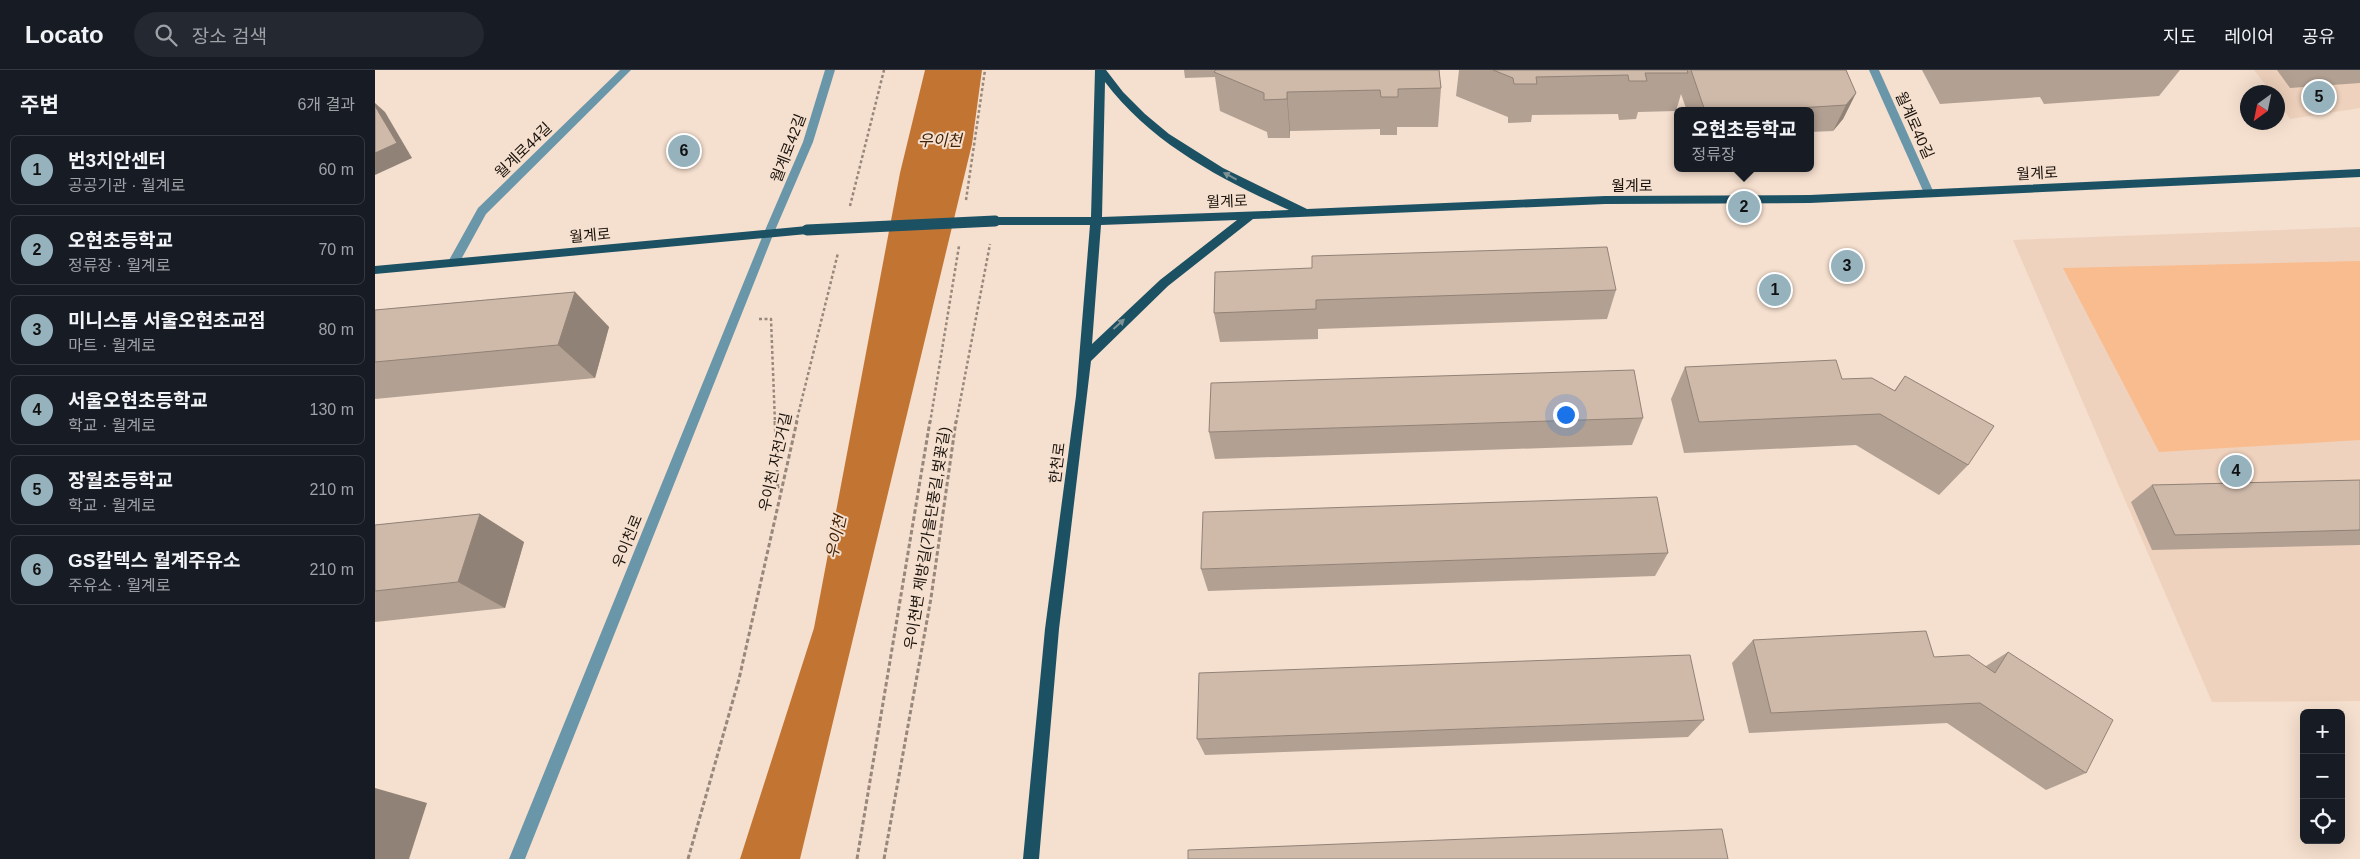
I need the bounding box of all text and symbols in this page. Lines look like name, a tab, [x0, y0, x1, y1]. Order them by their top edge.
search box	[134, 12, 484, 57]
text: Locato	[25, 21, 104, 48]
icon: search	[152, 21, 180, 49]
text: 장소 검색	[192, 26, 267, 47]
text: 지도	[2163, 27, 2196, 47]
text: 레이어	[2224, 27, 2274, 47]
text: 공유	[2302, 27, 2335, 47]
pin: 5	[2303, 78, 2335, 116]
north arrow	[2240, 85, 2285, 130]
street label: 월계로40길	[1893, 89, 1937, 161]
text: 주변	[20, 93, 59, 116]
text: 6개 결과	[297, 96, 355, 113]
popup	[1674, 107, 1814, 172]
street label: 월계로42길	[767, 111, 809, 185]
street label: 월계로44길	[491, 119, 555, 181]
text: 오현초등학교	[1692, 119, 1796, 140]
pin: 6	[668, 132, 700, 170]
water label: 우이천	[918, 132, 964, 149]
text: 정류장	[1692, 146, 1736, 163]
text: 번3치안센터	[68, 150, 166, 171]
text: 1	[33, 161, 41, 178]
text: 60 m	[318, 161, 354, 178]
street label: 월계로	[2016, 163, 2058, 183]
one-way arrow	[1223, 172, 1237, 181]
text: 공공기관 · 월계로	[68, 177, 185, 194]
street label: 월계로	[1611, 177, 1653, 194]
pin: 2	[1728, 188, 1760, 226]
street label: 월계로	[1206, 192, 1248, 210]
street label: 월계로	[569, 225, 611, 245]
text: 오현초등학교	[68, 230, 173, 251]
text: 2	[33, 241, 41, 258]
text: 70 m	[318, 241, 354, 258]
pin: 3	[1831, 247, 1863, 285]
text: 정류장 · 월계로	[68, 257, 171, 274]
pin: 1	[1759, 271, 1791, 309]
text: 미니스톱 서울오현초교점	[68, 310, 266, 331]
one-way arrow	[1113, 318, 1125, 330]
text: 3	[33, 321, 41, 338]
text: 80 m	[318, 321, 354, 338]
text: 마트 · 월계로	[68, 337, 156, 354]
text: 서울오현초등학교	[68, 390, 208, 411]
text: 4	[33, 401, 41, 418]
text: 130 m	[310, 401, 354, 418]
your location	[1553, 402, 1579, 428]
street label: 우이천 자전거길	[755, 411, 795, 513]
text: 학교 · 월계로	[68, 417, 156, 434]
street label: 우이천변 제방길(가을단풍길,벚꽃길)	[901, 425, 953, 651]
street label: 한천로	[1046, 441, 1068, 485]
pin: 4	[2220, 452, 2252, 490]
text: 장월초등학교	[68, 470, 173, 491]
text: 5	[33, 481, 41, 498]
text: 210 m	[310, 481, 354, 498]
text: 학교 · 월계로	[68, 497, 156, 514]
water label: 우이천	[823, 511, 849, 560]
street label: 우이천로	[609, 512, 645, 570]
text: GS칼텍스 월계주유소	[68, 550, 241, 571]
text: 6	[33, 561, 41, 578]
text: 210 m	[310, 561, 354, 578]
text: 주유소 · 월계로	[68, 577, 171, 594]
map controls	[2300, 709, 2345, 844]
button: +	[2300, 709, 2345, 754]
button: −	[2300, 754, 2345, 799]
button: locate	[2300, 799, 2345, 844]

